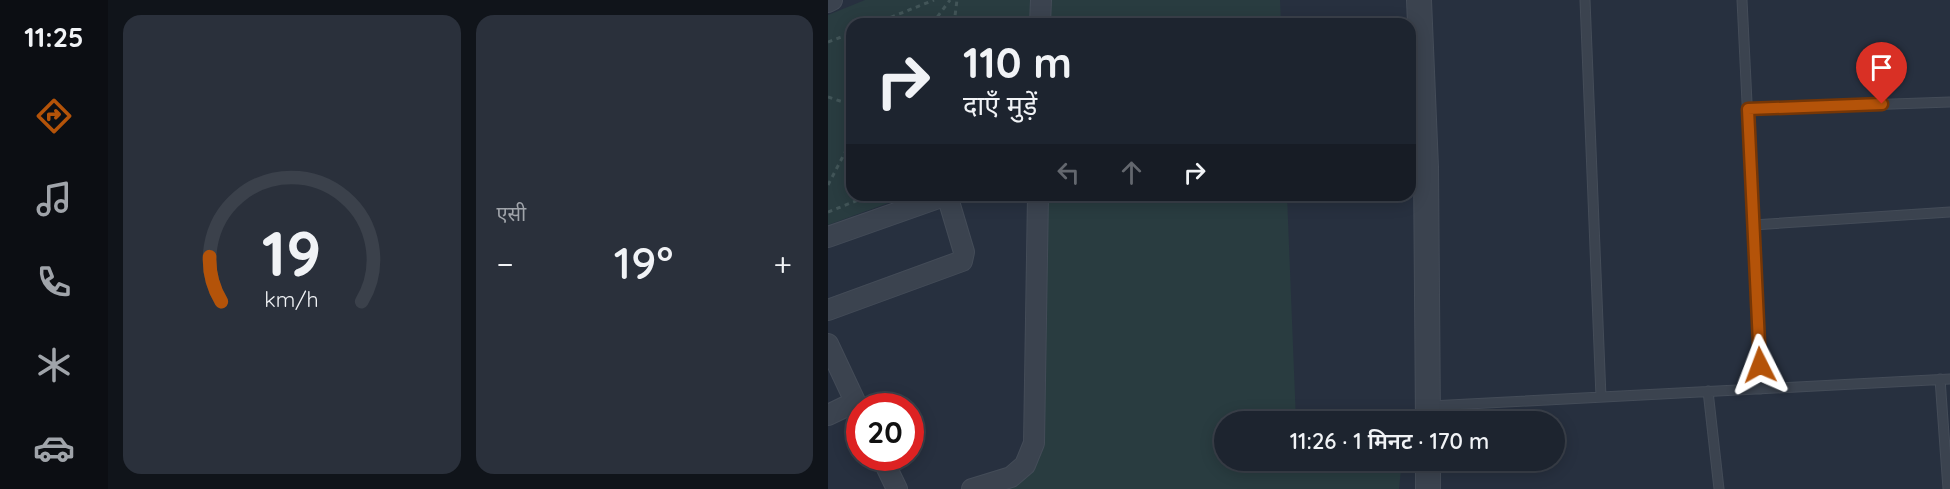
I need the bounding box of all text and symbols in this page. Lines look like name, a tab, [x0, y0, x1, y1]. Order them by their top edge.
text: 11:25	[24, 20, 84, 54]
text: 110 m	[963, 36, 1072, 89]
icon: right	[864, 42, 942, 120]
pin	[1856, 42, 1907, 104]
icon: arrive	[1865, 51, 1898, 84]
text: दाएँ मुड़ें	[963, 88, 1037, 122]
icon: directions	[33, 95, 75, 137]
icon: left	[1052, 156, 1085, 189]
icon: ahead	[1115, 156, 1148, 189]
icon: right	[1178, 156, 1211, 189]
icon: music	[33, 178, 75, 220]
text: एसी	[497, 201, 526, 226]
text: 19	[262, 214, 322, 292]
text: 19°	[614, 234, 673, 290]
text: −	[497, 243, 514, 284]
text: +	[773, 243, 792, 284]
icon: phone	[33, 261, 75, 303]
text: km/h	[265, 286, 319, 312]
position arrow	[1728, 333, 1792, 397]
icon: climate	[33, 344, 75, 386]
speed limit sign: 20	[846, 393, 924, 471]
icon: car	[33, 427, 75, 469]
text: 11:26 · 1 मिनट · 170 m	[1290, 427, 1489, 455]

